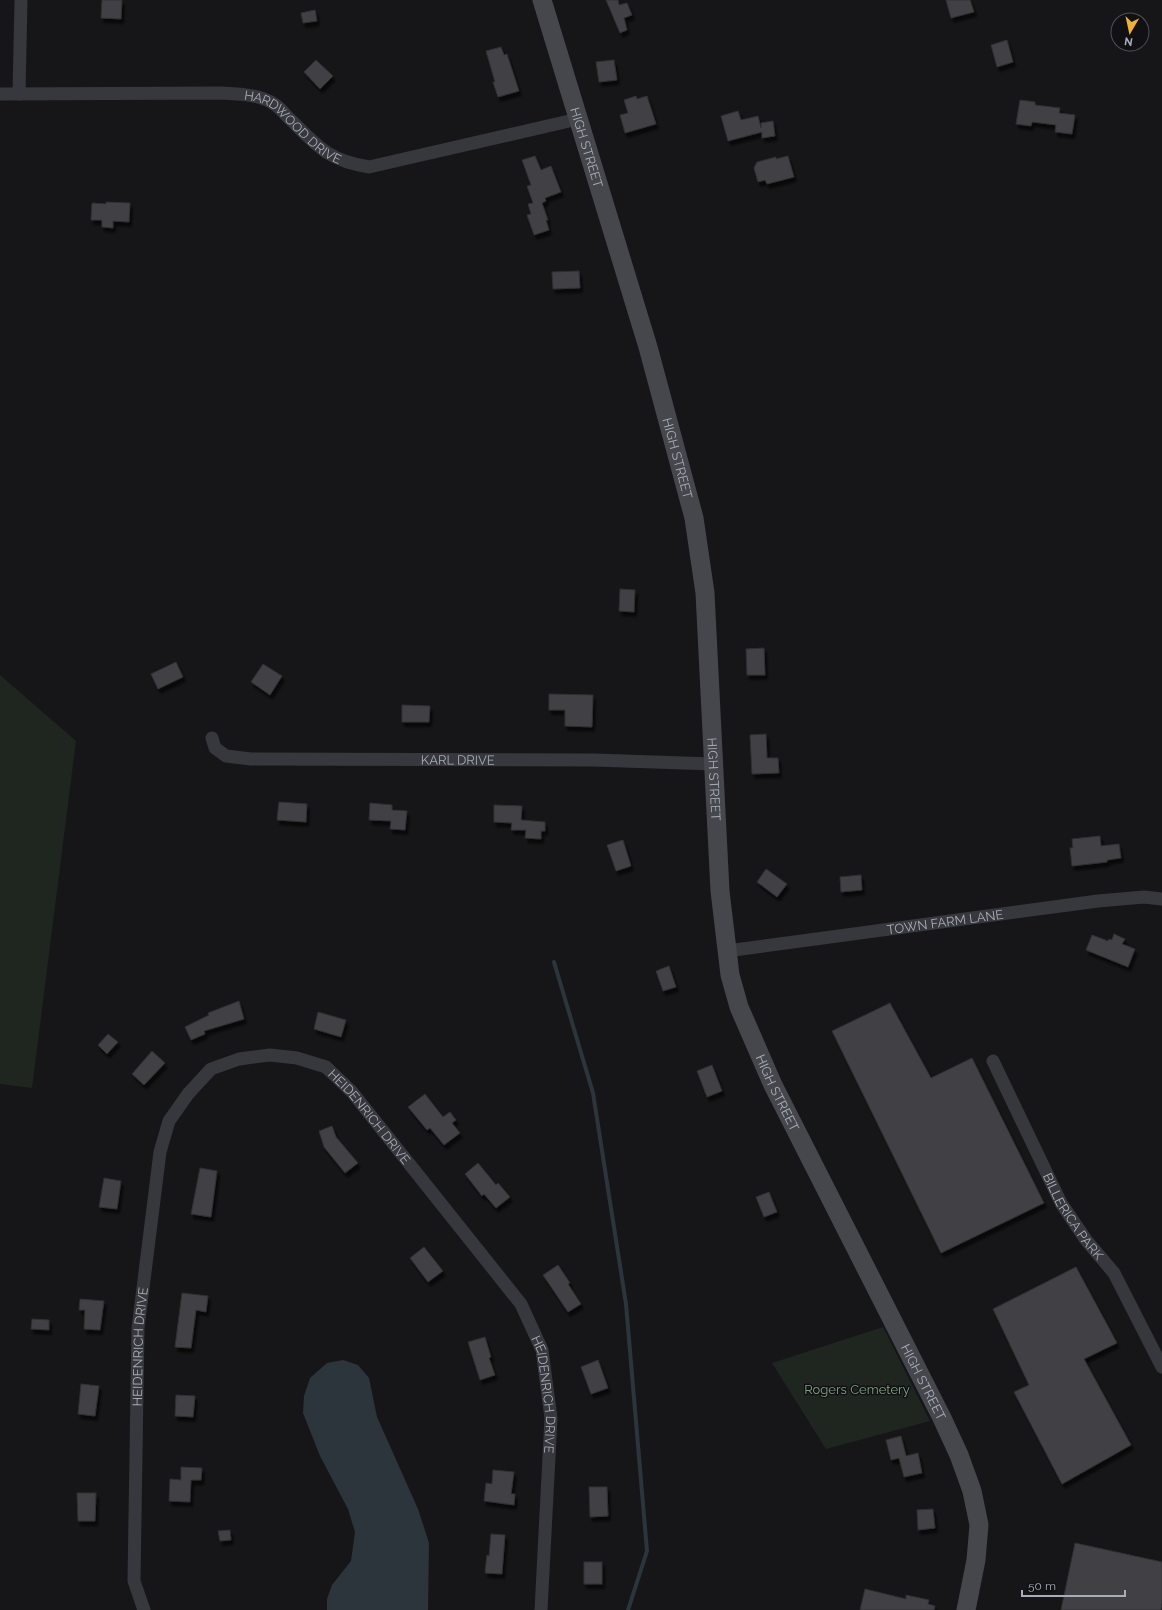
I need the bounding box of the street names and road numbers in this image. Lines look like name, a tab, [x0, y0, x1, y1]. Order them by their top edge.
street label: HARDWOOD DRIVE	[243, 88, 344, 167]
street label: HIGH STREET	[567, 105, 606, 189]
street label: HIGH STREET	[659, 416, 695, 501]
street label: HIGH STREET	[704, 737, 723, 821]
street label: KARL DRIVE	[421, 752, 495, 768]
street label: TOWN FARM LANE	[886, 907, 1004, 937]
street label: HIGH STREET	[753, 1052, 802, 1134]
street label: HEIDENRICH DRIVE	[325, 1066, 413, 1167]
street label: BILLERICA PARK	[1040, 1171, 1107, 1263]
street label: HEIDENRICH DRIVE	[130, 1286, 151, 1407]
street label: HEIDENRICH DRIVE	[528, 1333, 558, 1454]
street label: HIGH STREET	[898, 1342, 949, 1423]

